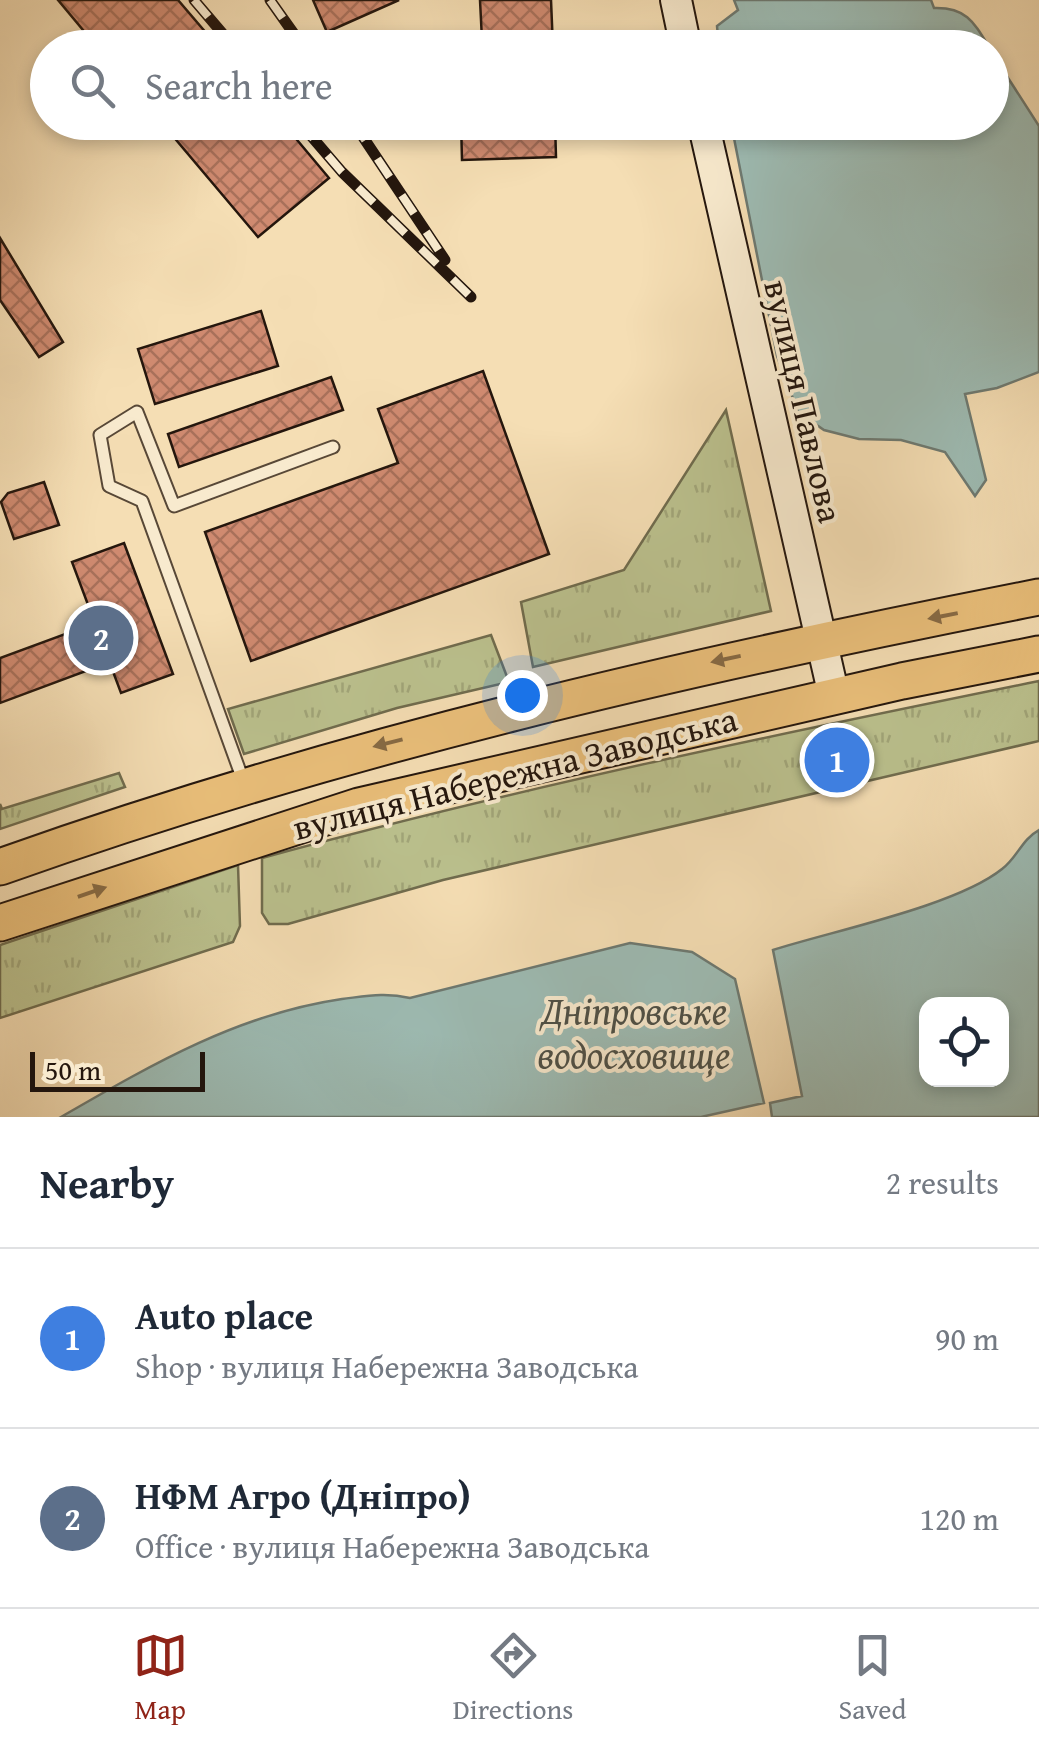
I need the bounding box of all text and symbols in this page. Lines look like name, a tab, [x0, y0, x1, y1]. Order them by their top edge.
search box	[30, 30, 1009, 140]
text: Search here	[145, 57, 333, 113]
icon: search	[65, 58, 120, 113]
street label: вулиця Павлова	[751, 275, 857, 528]
pin: 2	[68, 600, 134, 676]
one-way arrow	[927, 608, 958, 624]
one-way arrow	[710, 652, 741, 668]
your location	[497, 670, 548, 721]
street label: вулиця Набережна Заводська	[288, 693, 743, 853]
pin: 1	[804, 722, 870, 798]
one-way arrow	[372, 736, 403, 752]
one-way arrow	[78, 884, 108, 899]
water label: Дніпровське водосховище	[538, 982, 730, 1082]
map controls	[919, 997, 1009, 1087]
button: locate	[919, 997, 1009, 1087]
scale bar	[30, 1047, 205, 1092]
text: 50 m	[45, 1049, 101, 1090]
text: Nearby	[40, 1152, 174, 1213]
text: 2 results	[886, 1159, 999, 1206]
text: Auto place	[135, 1287, 313, 1343]
text: 1	[64, 1315, 81, 1362]
text: 90 m	[935, 1315, 999, 1362]
text: Shop · вулиця Набережна Заводська	[135, 1343, 638, 1390]
text: НФМ Агро (Дніпро)	[135, 1467, 471, 1523]
text: 2	[64, 1495, 81, 1542]
text: 120 m	[920, 1495, 999, 1542]
text: Office · вулиця Набережна Заводська	[135, 1523, 649, 1570]
tab: Map	[133, 1628, 188, 1729]
tab: Directions	[453, 1628, 573, 1729]
tab: Saved	[839, 1628, 906, 1729]

